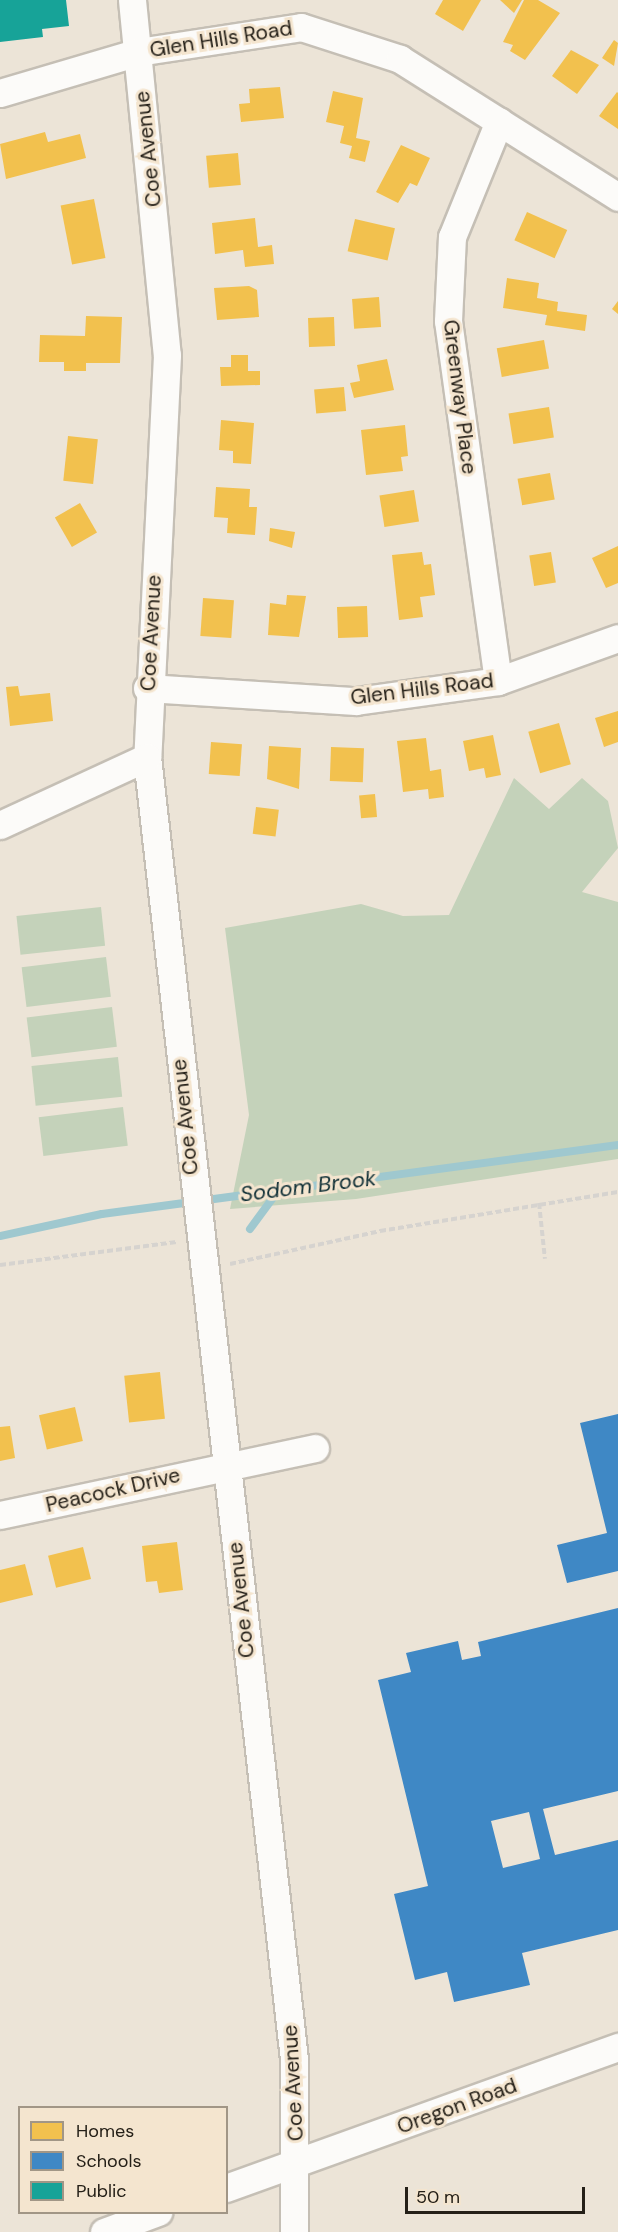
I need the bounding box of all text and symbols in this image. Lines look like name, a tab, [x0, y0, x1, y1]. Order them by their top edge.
street label: Glen Hills Road	[148, 15, 294, 63]
street label: Coe Avenue	[129, 90, 167, 208]
street label: Greenway Place	[438, 318, 482, 476]
street label: Coe Avenue	[135, 574, 167, 692]
street label: Glen Hills Road	[349, 668, 495, 710]
street label: Coe Avenue	[166, 1058, 204, 1176]
water label: Sodom Brook	[238, 1165, 378, 1207]
street label: Peacock Drive	[43, 1462, 183, 1518]
street label: Coe Avenue	[222, 1541, 260, 1659]
street label: Coe Avenue	[277, 2024, 309, 2142]
street label: Oregon Road	[394, 2073, 520, 2139]
legend	[18, 2106, 228, 2214]
text: Homes	[76, 2119, 134, 2143]
text: Schools	[76, 2149, 141, 2173]
scale bar	[408, 2175, 588, 2213]
text: Public	[76, 2179, 127, 2203]
text: 50 m	[416, 2185, 460, 2209]

